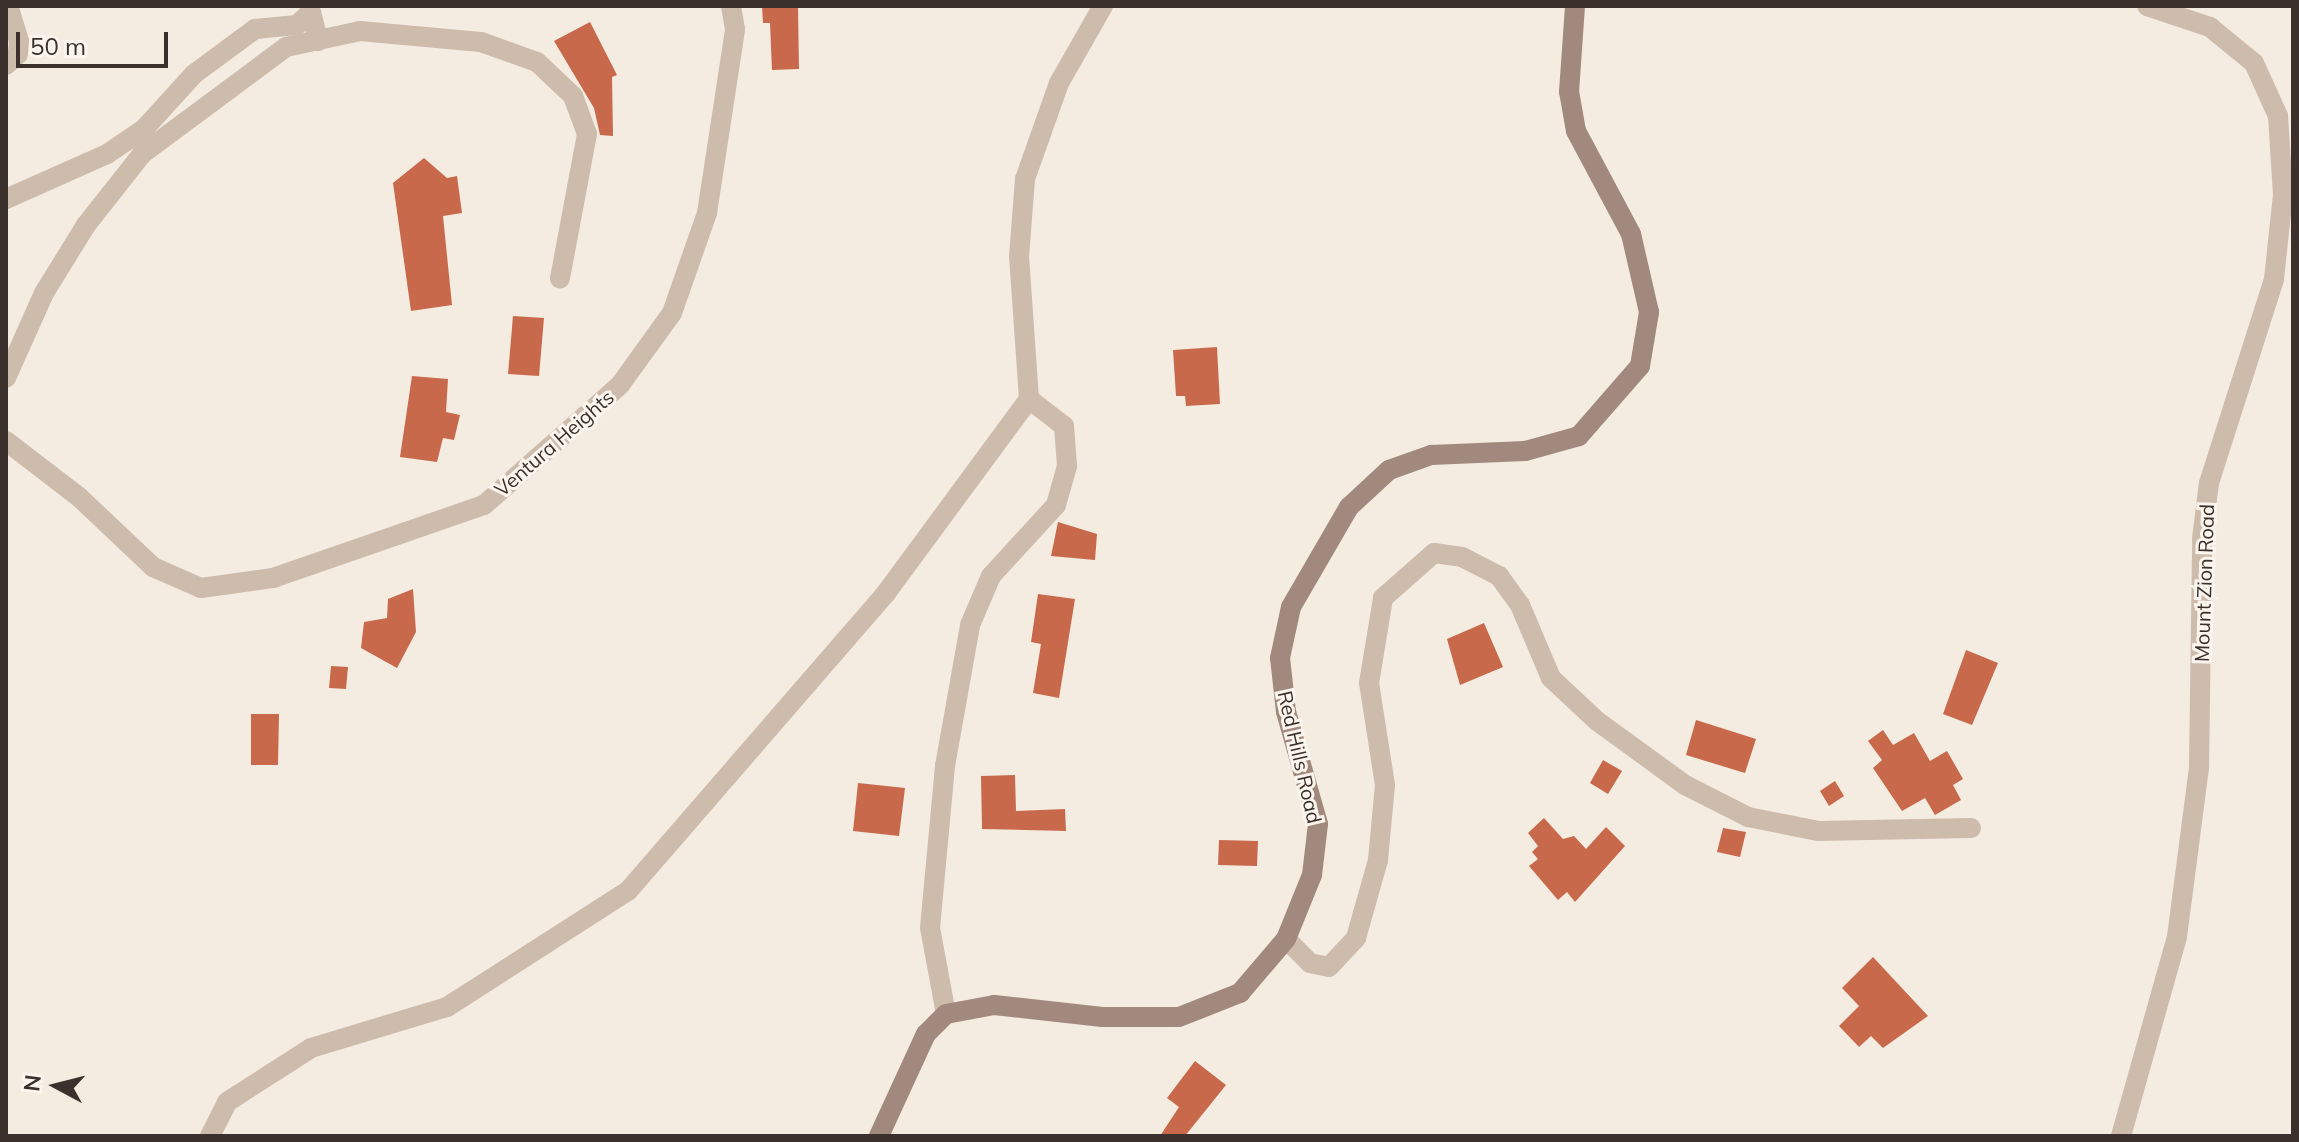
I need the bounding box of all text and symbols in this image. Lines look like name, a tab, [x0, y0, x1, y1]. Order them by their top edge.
scale bar	[20, 16, 172, 66]
text: 50 m	[30, 31, 86, 61]
street label: Ventura Heights	[490, 385, 618, 501]
street label: Mount Zion Road	[2189, 504, 2219, 662]
street label: Red Hills Road	[1273, 688, 1327, 826]
north arrow	[16, 1046, 96, 1126]
text: N	[17, 1073, 47, 1093]

